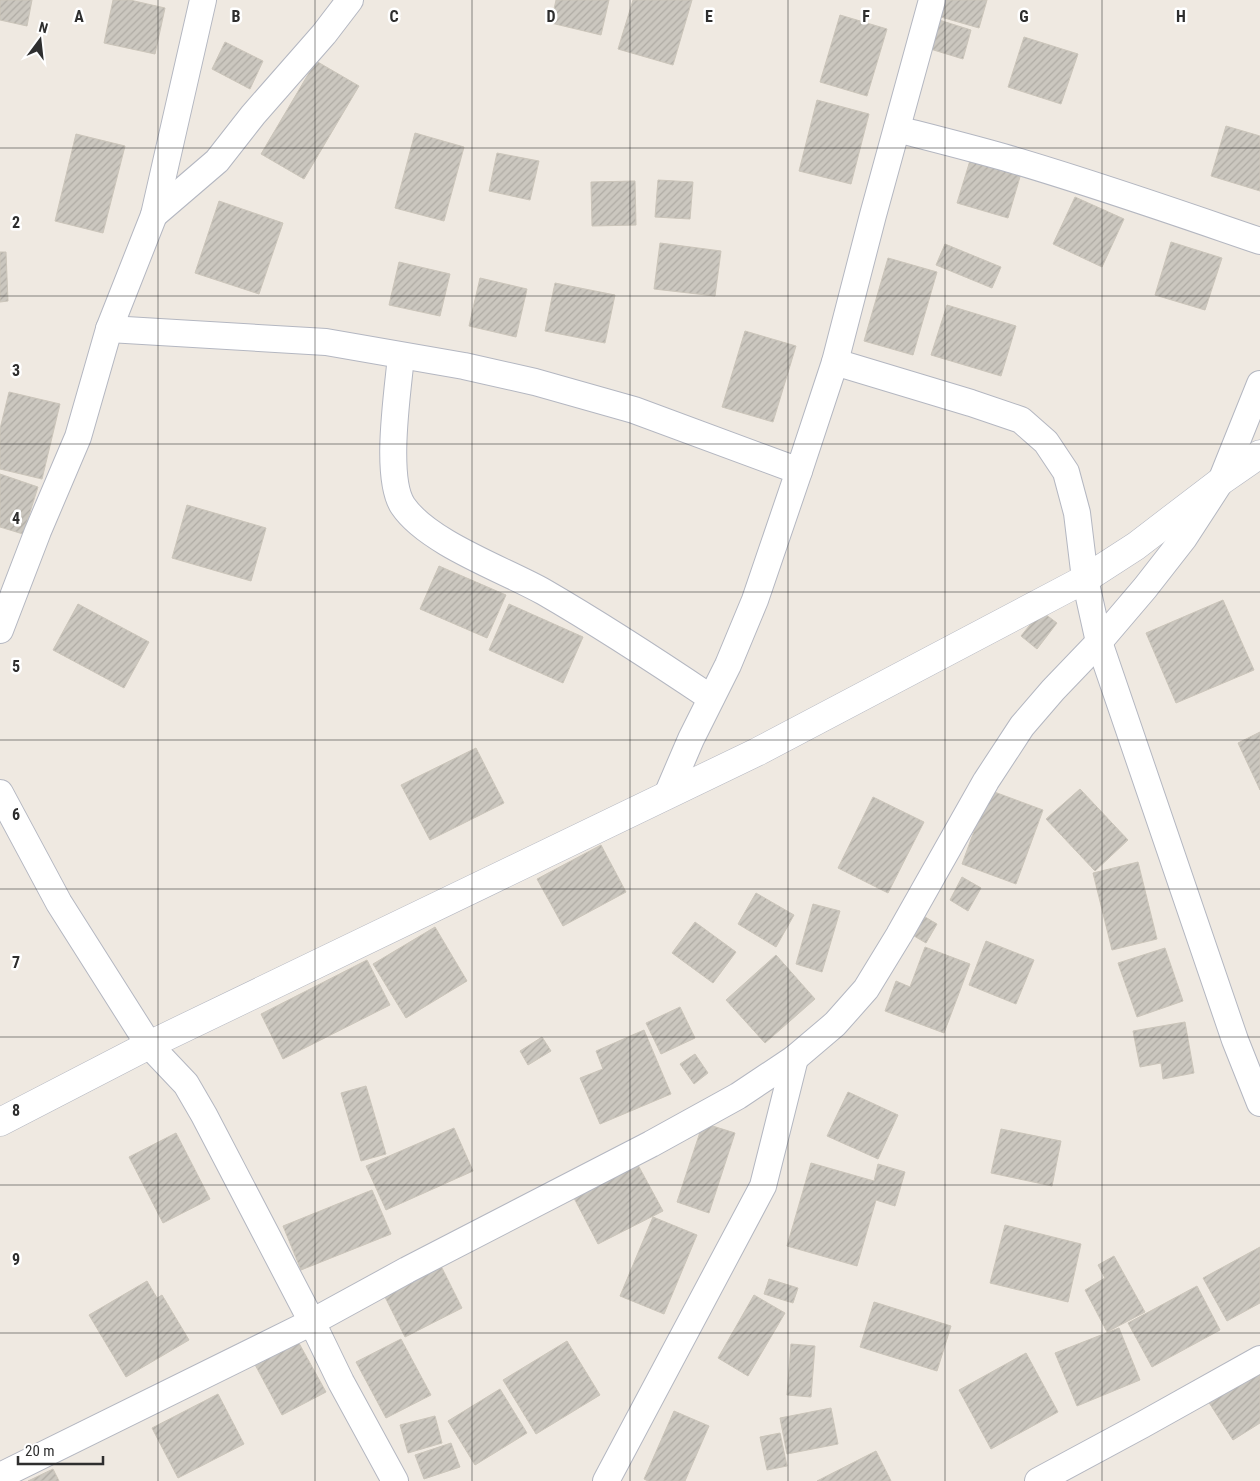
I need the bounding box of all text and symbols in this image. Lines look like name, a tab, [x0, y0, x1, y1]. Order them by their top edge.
text: A	[74, 7, 84, 26]
text: B	[232, 7, 241, 26]
text: C	[389, 7, 399, 26]
text: D	[546, 7, 556, 26]
text: E	[705, 7, 713, 26]
text: F	[862, 7, 870, 26]
text: G	[1019, 7, 1029, 26]
text: H	[1176, 7, 1186, 26]
north arrow	[15, 15, 65, 65]
text: N	[37, 19, 50, 36]
text: 2	[12, 213, 20, 232]
text: 3	[12, 361, 20, 380]
text: 4	[12, 509, 20, 528]
text: 5	[12, 657, 20, 676]
text: 6	[12, 805, 20, 824]
text: 7	[12, 953, 20, 972]
text: 8	[12, 1101, 20, 1120]
text: 9	[12, 1250, 20, 1269]
scale bar	[18, 1434, 102, 1466]
text: 20 m	[25, 1442, 55, 1460]

